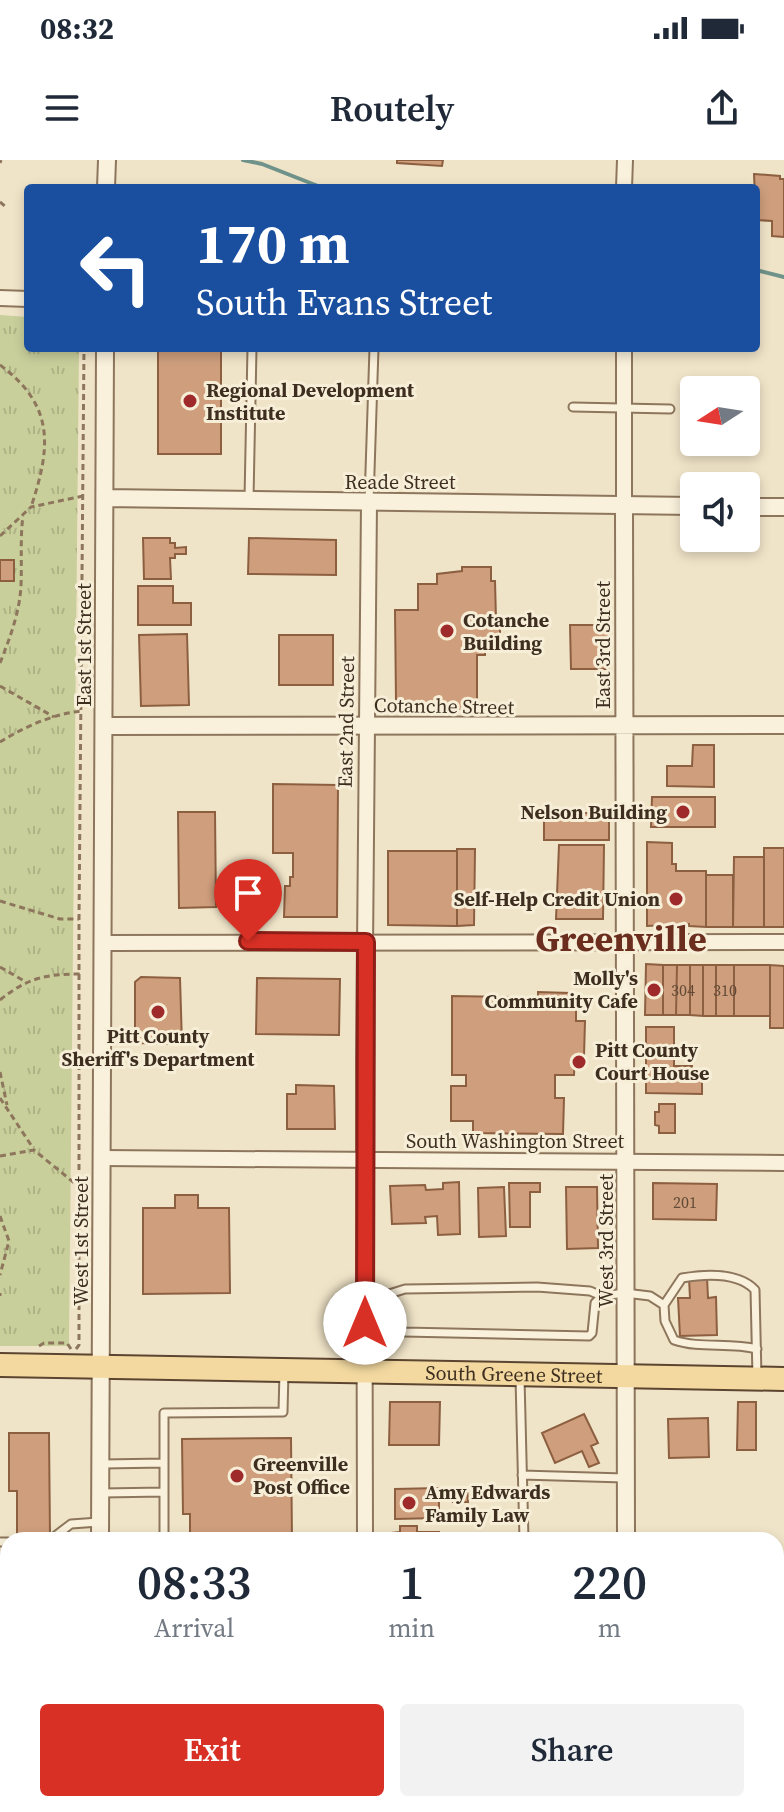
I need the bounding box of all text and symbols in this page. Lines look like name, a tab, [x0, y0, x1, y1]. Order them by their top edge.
text: 08:32	[40, 8, 114, 49]
text: Routely	[330, 84, 454, 133]
icon: menu	[40, 86, 84, 130]
icon: share	[700, 86, 744, 130]
text: 170 m	[196, 205, 350, 282]
icon: left	[64, 216, 168, 320]
text: South Evans Street	[196, 278, 492, 327]
place label: Regional Development Institute	[206, 376, 415, 427]
north arrow	[680, 376, 760, 456]
map controls	[680, 376, 760, 552]
marker: Regional Development Institute	[181, 392, 199, 410]
street label: Reade Street	[345, 468, 456, 496]
button: sound	[680, 472, 760, 552]
street label: East 3rd Street	[589, 580, 617, 709]
street label: East 1st Street	[70, 583, 98, 707]
place label: Cotanche Building	[463, 606, 549, 657]
marker: Cotanche Building	[438, 622, 456, 640]
street label: East 2nd Street	[331, 655, 361, 788]
street label: Cotanche Street	[374, 691, 515, 721]
place label: Nelson Building	[521, 798, 667, 826]
marker: Nelson Building	[674, 803, 692, 821]
pin	[214, 859, 282, 941]
icon: arrive	[226, 871, 270, 915]
place label: Self-Help Credit Union	[454, 885, 660, 913]
marker: Self-Help Credit Union	[667, 890, 685, 908]
district label: Greenville	[535, 914, 707, 963]
place label: Molly's Community Cafe	[485, 964, 638, 1015]
house number: 304	[671, 979, 695, 1001]
house number: 310	[713, 979, 737, 1001]
marker: Molly's Community Cafe	[645, 981, 663, 999]
marker: Pitt County Sheriff's Department	[149, 1003, 167, 1021]
place label: Pitt County Sheriff's Department	[61, 1022, 255, 1073]
place label: Pitt County Court House	[595, 1036, 709, 1087]
marker: Pitt County Court House	[570, 1053, 588, 1071]
street label: South Washington Street	[406, 1127, 625, 1155]
street label: West 3rd Street	[592, 1174, 620, 1308]
street label: West 1st Street	[67, 1176, 95, 1306]
house number: 201	[673, 1191, 697, 1213]
position arrow	[323, 1281, 407, 1365]
street label: South Greene Street	[425, 1359, 603, 1390]
place label: Greenville Post Office	[253, 1450, 350, 1501]
marker: Greenville Post Office	[228, 1467, 246, 1485]
place label: Amy Edwards Family Law	[425, 1478, 550, 1529]
marker: Amy Edwards Family Law	[400, 1494, 418, 1512]
text: 08:33	[137, 1549, 251, 1615]
text: 1	[399, 1549, 424, 1615]
text: 220	[572, 1549, 647, 1615]
text: Arrival	[154, 1610, 234, 1646]
text: min	[388, 1610, 435, 1646]
text: m	[598, 1610, 621, 1646]
button: Exit	[40, 1704, 384, 1796]
button: Share	[400, 1704, 744, 1796]

